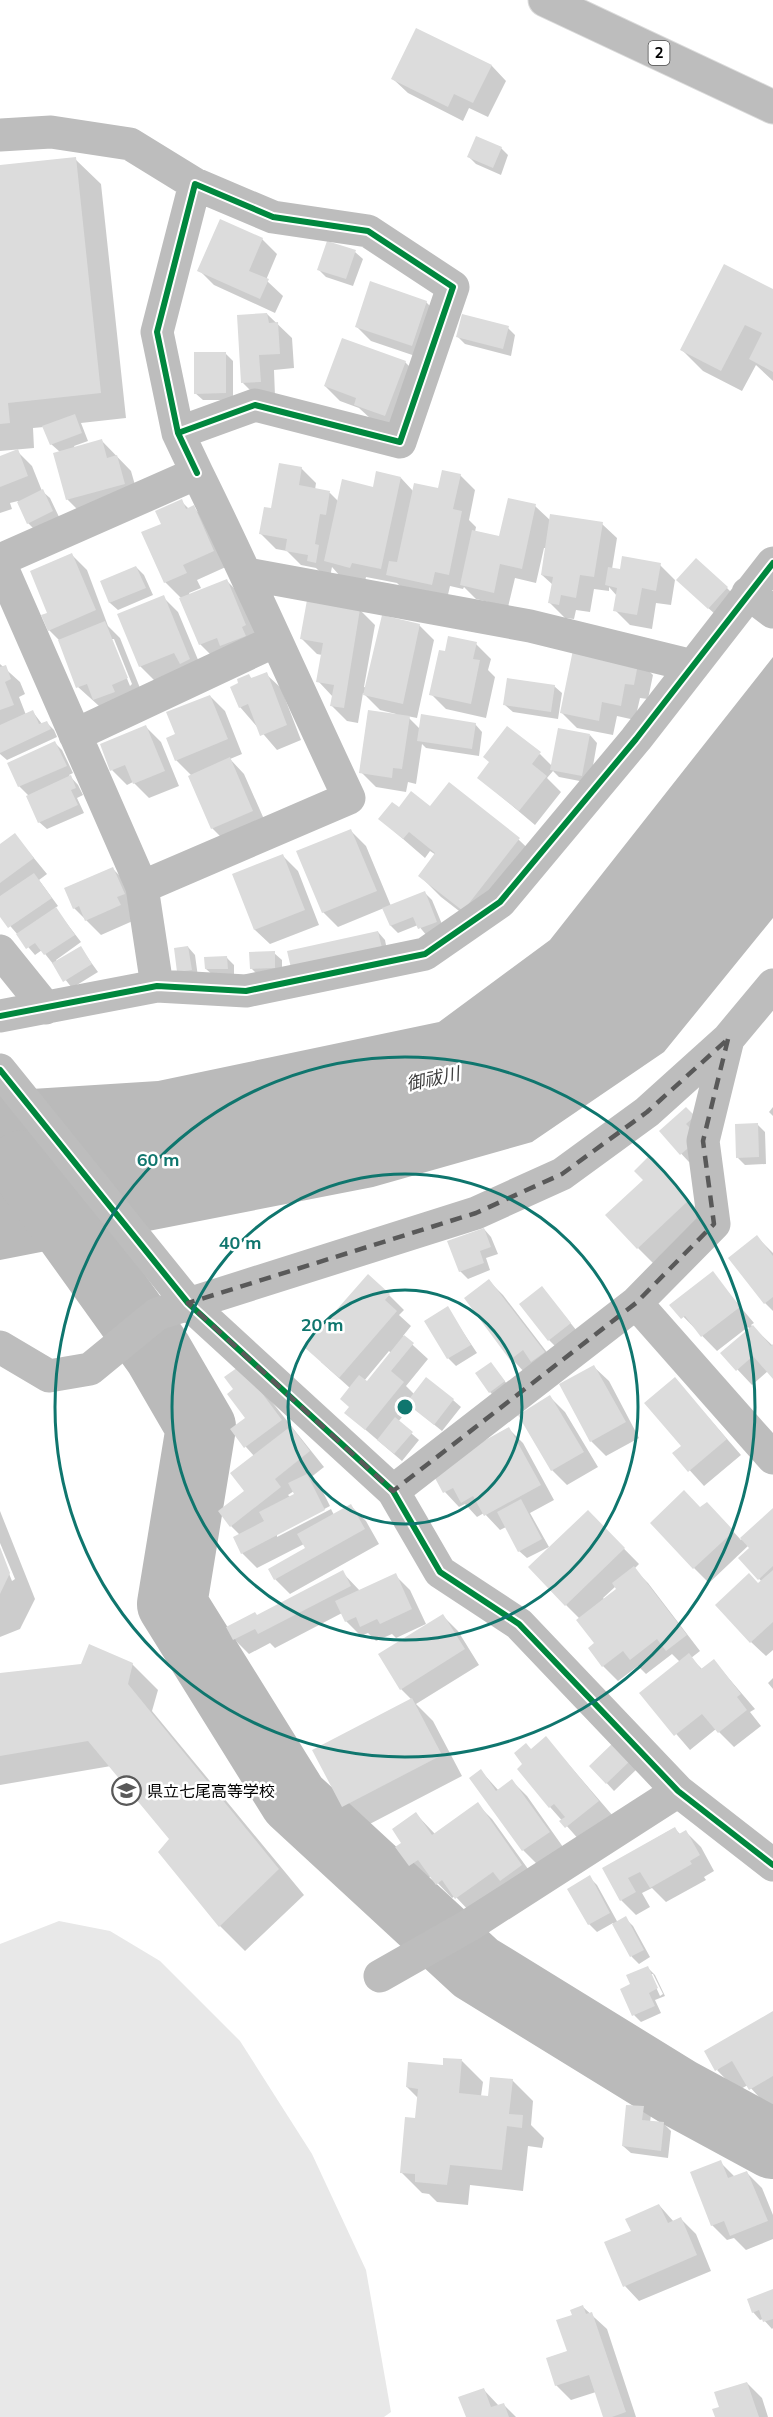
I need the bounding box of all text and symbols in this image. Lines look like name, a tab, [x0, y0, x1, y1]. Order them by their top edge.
road number: 2	[648, 41, 670, 65]
water label: 御祓川	[404, 1061, 464, 1095]
text: 60 m	[137, 1148, 179, 1171]
text: 40 m	[219, 1231, 261, 1254]
text: 20 m	[301, 1313, 343, 1336]
centre of rings	[395, 1397, 415, 1417]
school or university icon: 県立七尾高等学校	[110, 1775, 142, 1807]
place label: 県立七尾高等学校	[147, 1781, 275, 1801]

